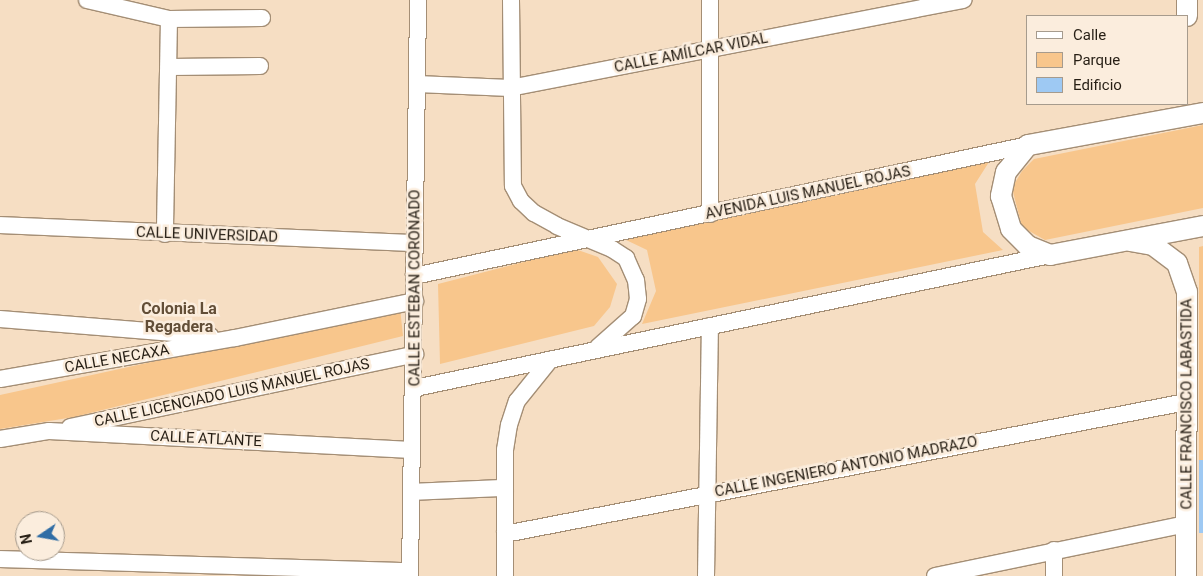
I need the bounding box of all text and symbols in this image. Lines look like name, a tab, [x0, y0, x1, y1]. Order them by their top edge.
legend	[1026, 15, 1188, 105]
text: Calle	[1073, 26, 1106, 44]
street label: CALLE AMÍLCAR VIDAL	[613, 29, 769, 77]
text: Parque	[1073, 51, 1120, 69]
text: Edificio	[1073, 76, 1122, 94]
street label: AVENIDA LUIS MANUEL ROJAS	[704, 162, 912, 224]
street label: CALLE ESTEBAN CORONADO	[406, 190, 424, 386]
street label: CALLE UNIVERSIDAD	[136, 224, 278, 246]
street label: CALLE FRANCISCO LABASTIDA	[1178, 298, 1196, 510]
district label: Colonia La Regadera	[141, 299, 217, 337]
street label: CALLE NECAXA	[63, 341, 171, 377]
street label: CALLE LICENCIADO LUIS MANUEL ROJAS	[93, 355, 371, 431]
street label: CALLE ATLANTE	[150, 427, 262, 451]
street label: CALLE INGENIERO ANTONIO MADRAZO	[713, 433, 979, 501]
north arrow	[15, 511, 65, 561]
text: N	[17, 532, 35, 545]

